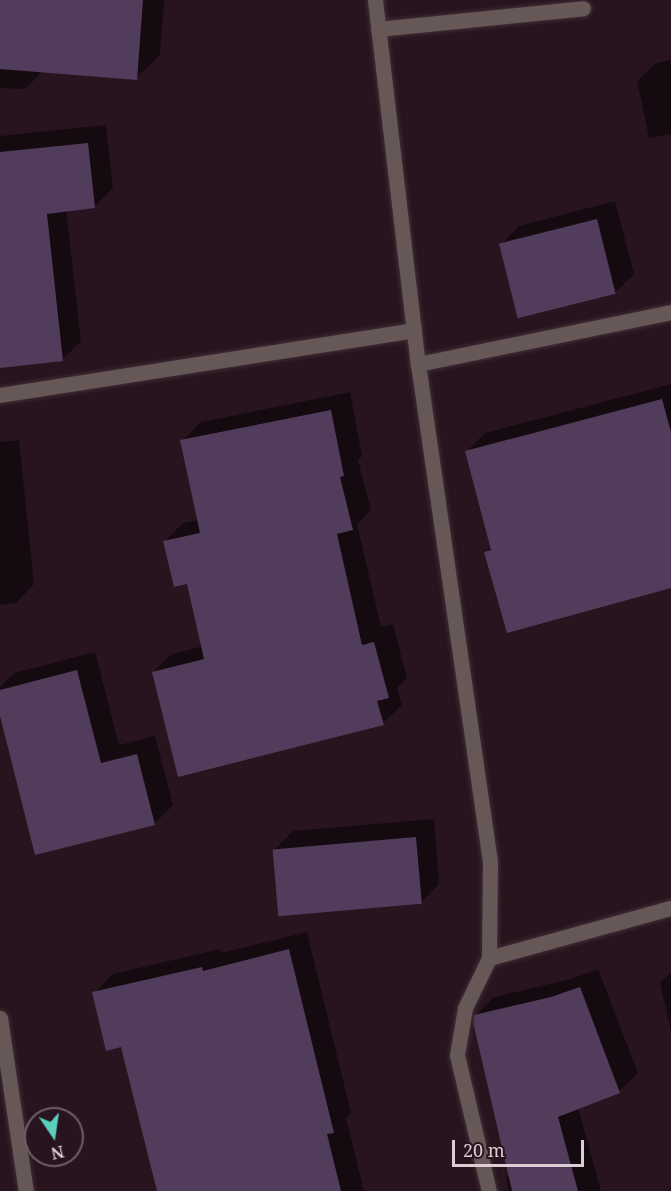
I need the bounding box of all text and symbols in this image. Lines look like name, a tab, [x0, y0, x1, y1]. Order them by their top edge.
north arrow	[24, 1107, 84, 1167]
scale bar	[455, 1128, 587, 1166]
text: 20 m	[463, 1138, 505, 1162]
text: N	[49, 1140, 66, 1165]

